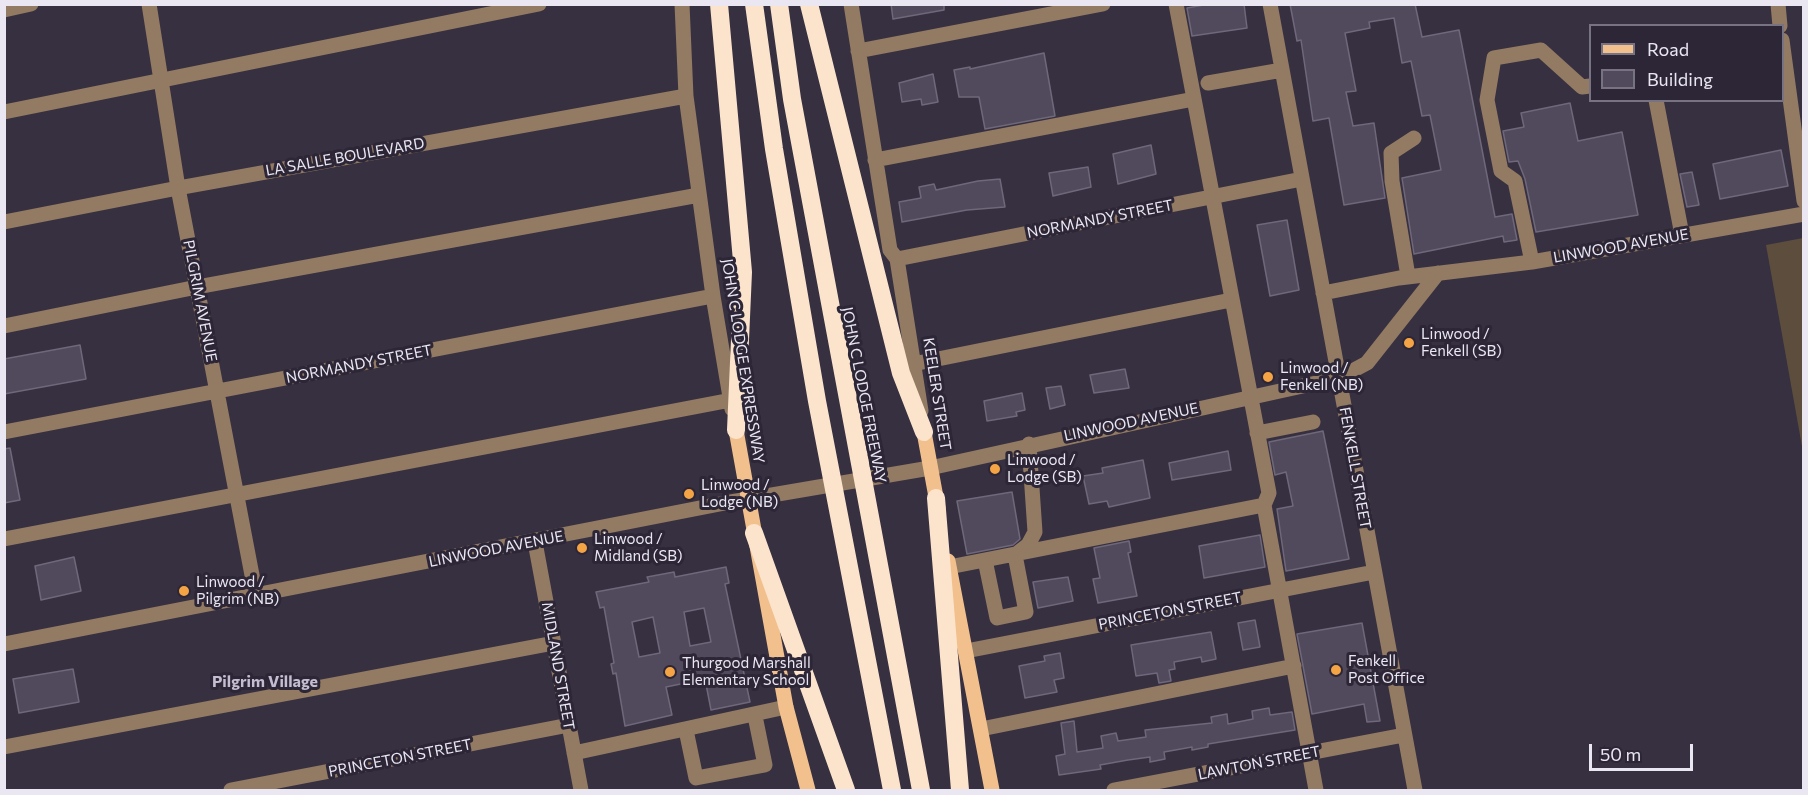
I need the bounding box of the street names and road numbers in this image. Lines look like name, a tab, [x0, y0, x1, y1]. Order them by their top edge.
street label: LA SALLE BOULEVARD	[264, 134, 426, 180]
street label: NORMANDY STREET	[1025, 196, 1175, 242]
street label: LINWOOD AVENUE	[1552, 225, 1690, 267]
street label: PILGRIM AVENUE	[179, 238, 221, 364]
street label: JOHN C LODGE EXPRESSWAY	[718, 257, 768, 465]
street label: JOHN C LODGE FREEWAY	[838, 305, 890, 485]
street label: KEELER STREET	[919, 336, 955, 452]
street label: NORMANDY STREET	[284, 341, 434, 387]
street label: LINWOOD AVENUE	[1062, 399, 1200, 445]
street label: FENKELL STREET	[1335, 406, 1375, 530]
street label: LINWOOD AVENUE	[427, 527, 565, 571]
street label: PRINCETON STREET	[1097, 588, 1243, 634]
street label: MIDLAND STREET	[538, 601, 578, 731]
street label: PRINCETON STREET	[327, 735, 473, 781]
street label: LAWTON STREET	[1196, 742, 1322, 784]

